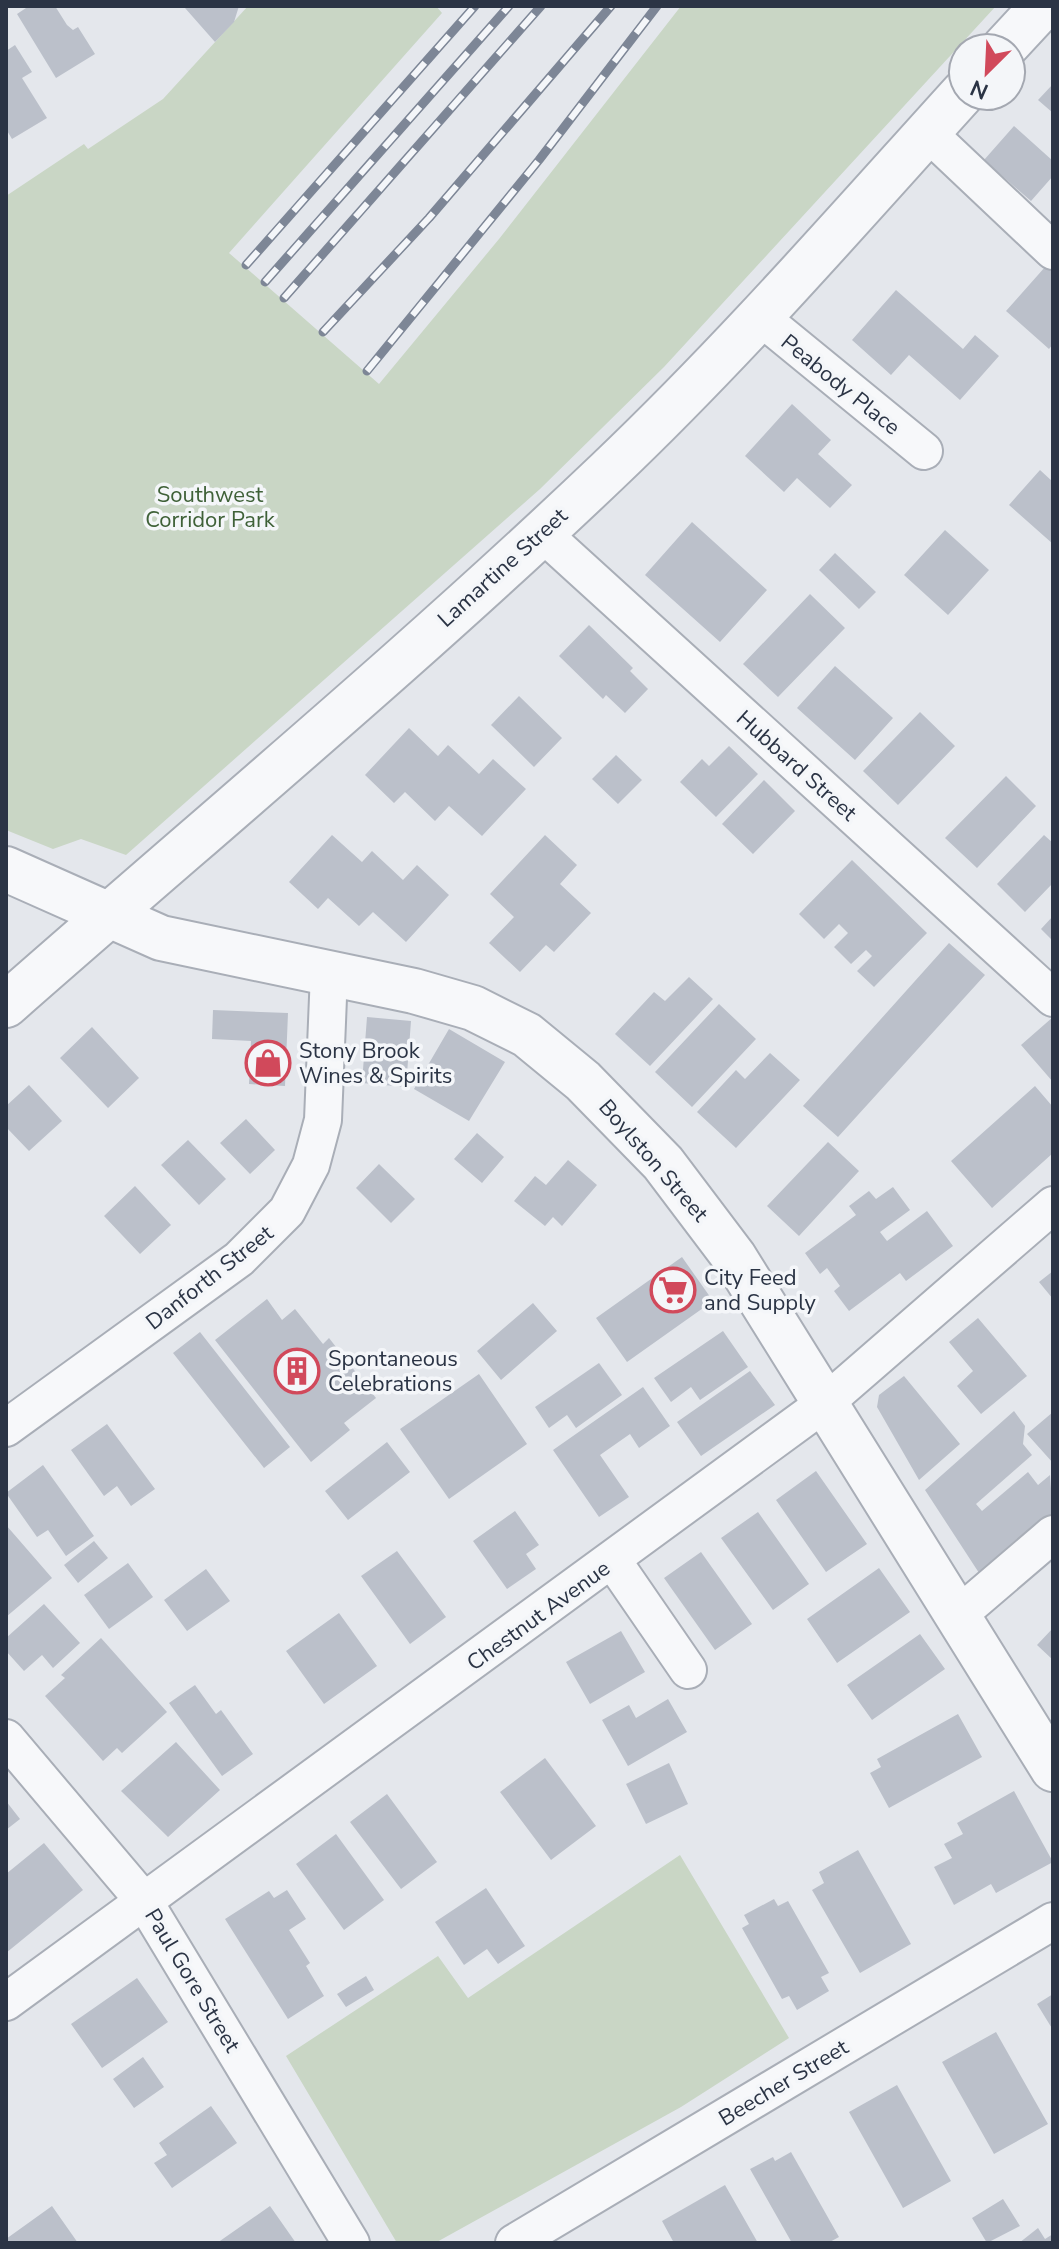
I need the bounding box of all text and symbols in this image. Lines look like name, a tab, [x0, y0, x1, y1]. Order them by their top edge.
north arrow	[947, 32, 1027, 112]
text: N	[966, 72, 993, 106]
street label: Peabody Place	[774, 327, 906, 442]
park label: Southwest Corridor Park	[145, 480, 276, 535]
street label: Lamartine Street	[431, 501, 574, 634]
street label: Hubbard Street	[730, 704, 863, 828]
place label: Stony Brook Wines & Spirits	[299, 1036, 452, 1091]
shop icon: Stony Brook Wines & Spirits	[244, 1039, 292, 1087]
street label: Boylston Street	[592, 1093, 715, 1229]
street label: Danforth Street	[140, 1218, 280, 1337]
place label: City Feed and Supply	[704, 1263, 816, 1318]
supermarket icon: City Feed and Supply	[649, 1266, 697, 1314]
place label: Spontaneous Celebrations	[328, 1344, 458, 1399]
building icon: Spontaneous Celebrations	[273, 1347, 321, 1395]
street label: Chestnut Avenue	[461, 1554, 616, 1678]
street label: Paul Gore Street	[137, 1903, 247, 2058]
street label: Beecher Street	[713, 2032, 854, 2133]

